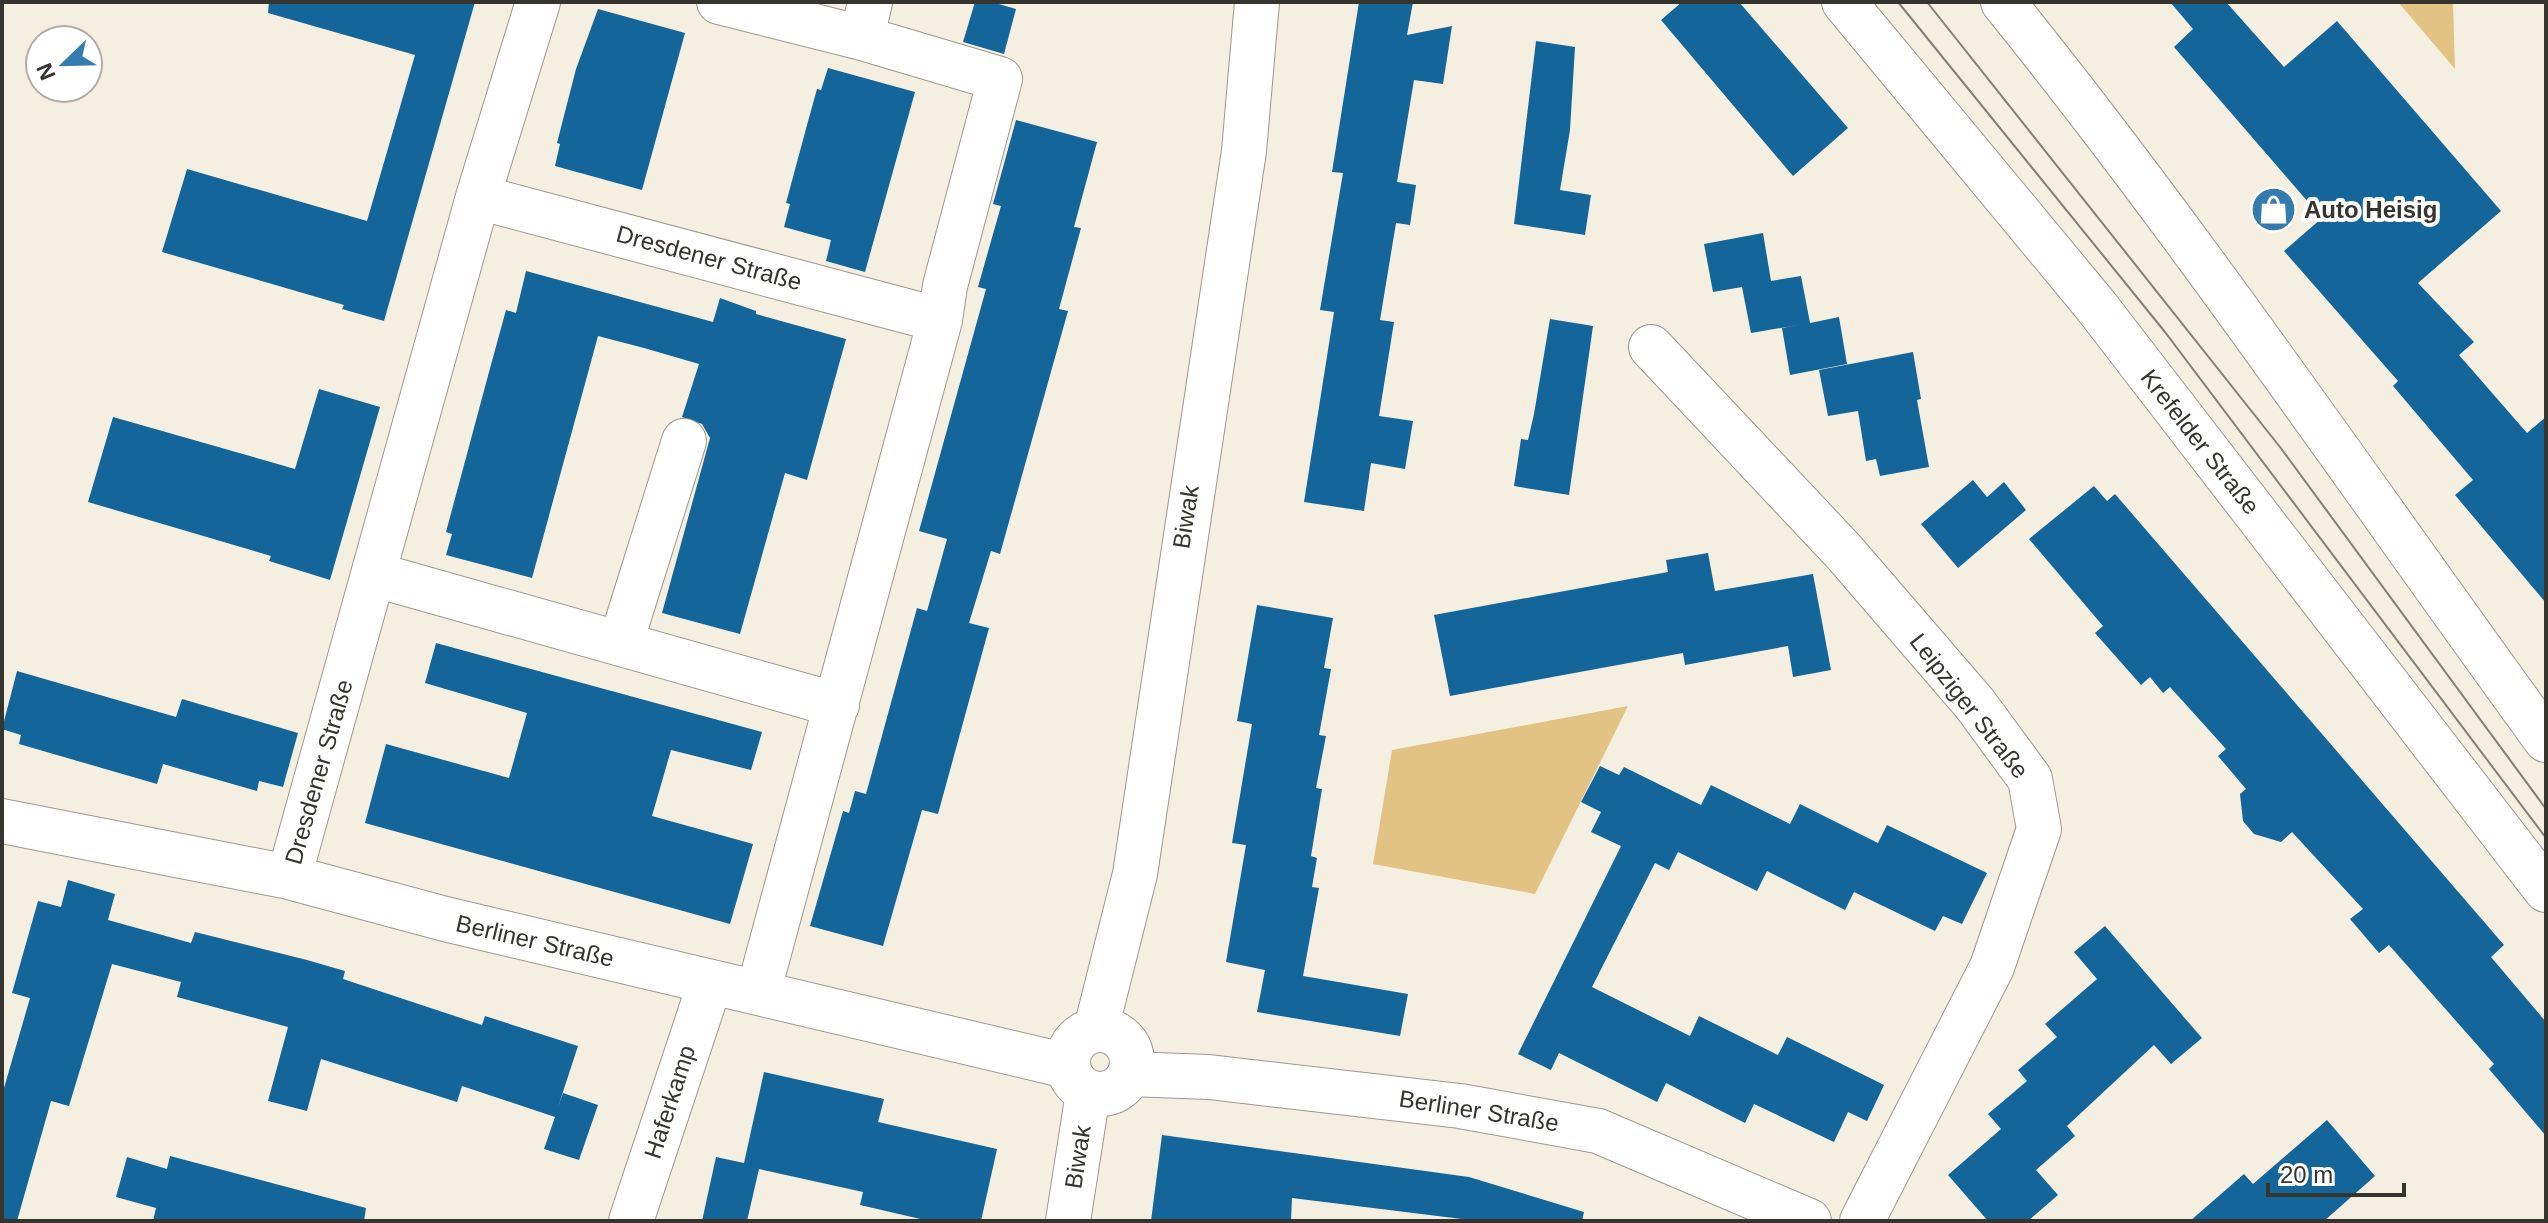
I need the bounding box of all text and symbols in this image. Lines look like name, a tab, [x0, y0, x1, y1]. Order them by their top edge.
north arrow	[24, 24, 104, 104]
text: N	[31, 59, 61, 84]
shop icon: Auto Heisig	[2249, 186, 2297, 234]
place label: Auto Heisig	[2304, 196, 2437, 223]
street label: Dresdener Straße	[614, 220, 805, 295]
street label: Krefelder Straße	[2136, 364, 2265, 519]
street label: Biwak	[1167, 482, 1204, 551]
street label: Leipziger Straße	[1905, 628, 2034, 783]
street label: Dresdener Straße	[279, 676, 358, 867]
street label: Berliner Straße	[453, 909, 617, 972]
street label: Haferkamp	[639, 1042, 700, 1162]
street label: Berliner Straße	[1397, 1085, 1561, 1136]
street label: Biwak	[1059, 1122, 1096, 1191]
scale bar	[2268, 1147, 2404, 1197]
text: 20 m	[2280, 1161, 2333, 1188]

